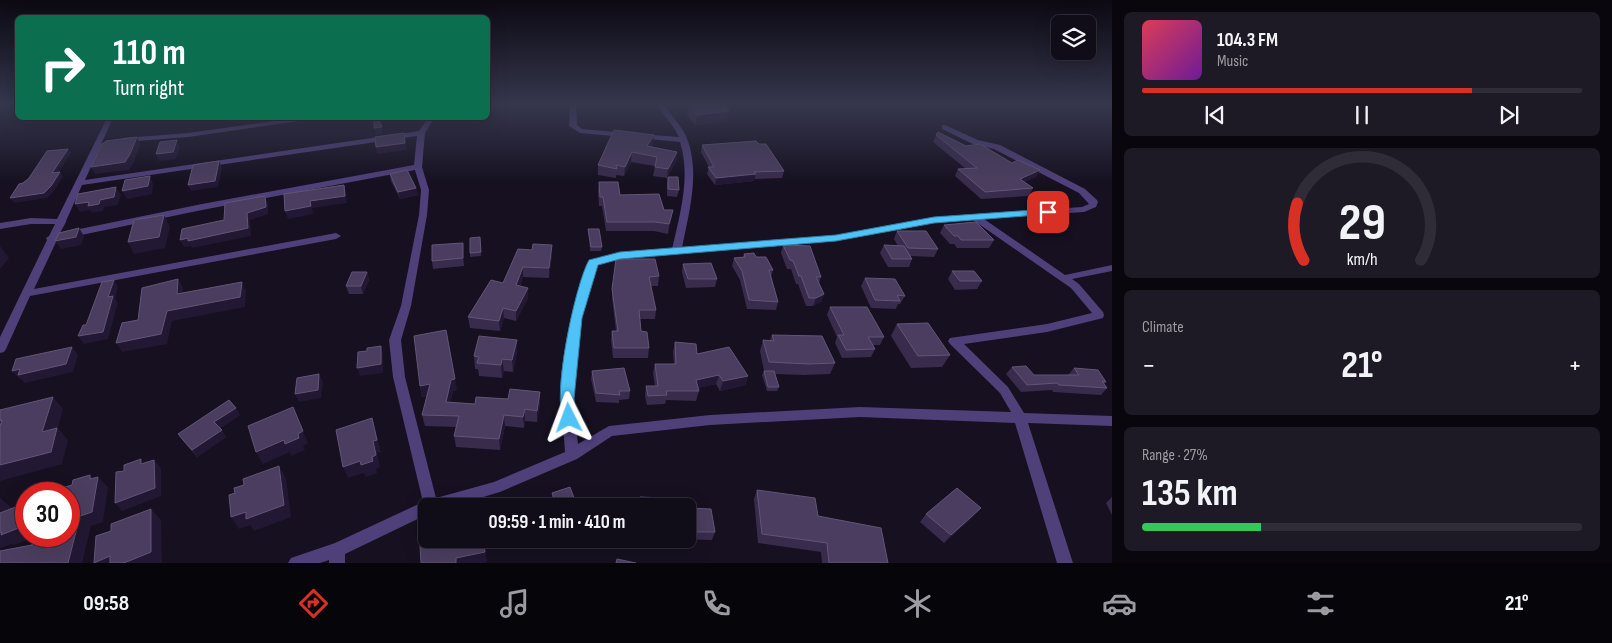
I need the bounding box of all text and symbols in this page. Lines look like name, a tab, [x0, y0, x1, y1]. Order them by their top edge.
map controls	[1051, 15, 1096, 60]
button: layers	[1051, 15, 1096, 60]
text: 104.3 FM	[1217, 29, 1278, 52]
text: 110 m	[113, 32, 186, 75]
icon: right	[30, 35, 95, 100]
text: Music	[1217, 52, 1248, 71]
text: Turn right	[113, 75, 184, 102]
icon: previous	[1201, 101, 1229, 129]
icon: pause	[1348, 101, 1376, 129]
icon: next	[1495, 101, 1523, 129]
pin	[1027, 191, 1069, 233]
text: 29	[1338, 192, 1386, 255]
icon: arrive	[1034, 198, 1062, 226]
text: km/h	[1347, 249, 1377, 270]
text: Climate	[1142, 318, 1184, 337]
text: 21°	[1341, 343, 1383, 388]
text: −	[1142, 349, 1156, 382]
text: +	[1568, 349, 1582, 382]
position arrow	[542, 391, 594, 443]
text: Range · 27%	[1142, 446, 1208, 465]
text: 135 km	[1142, 471, 1238, 516]
speed limit sign: 30	[15, 482, 80, 547]
text: 09:59 · 1 min · 410 m	[489, 511, 625, 534]
icon: directions	[296, 586, 331, 621]
icon: music	[497, 586, 532, 621]
icon: phone	[699, 586, 734, 621]
icon: climate	[900, 586, 935, 621]
icon: car	[1102, 586, 1137, 621]
icon: filters	[1303, 586, 1338, 621]
text: 09:58	[83, 590, 129, 617]
text: 21°	[1505, 590, 1529, 617]

